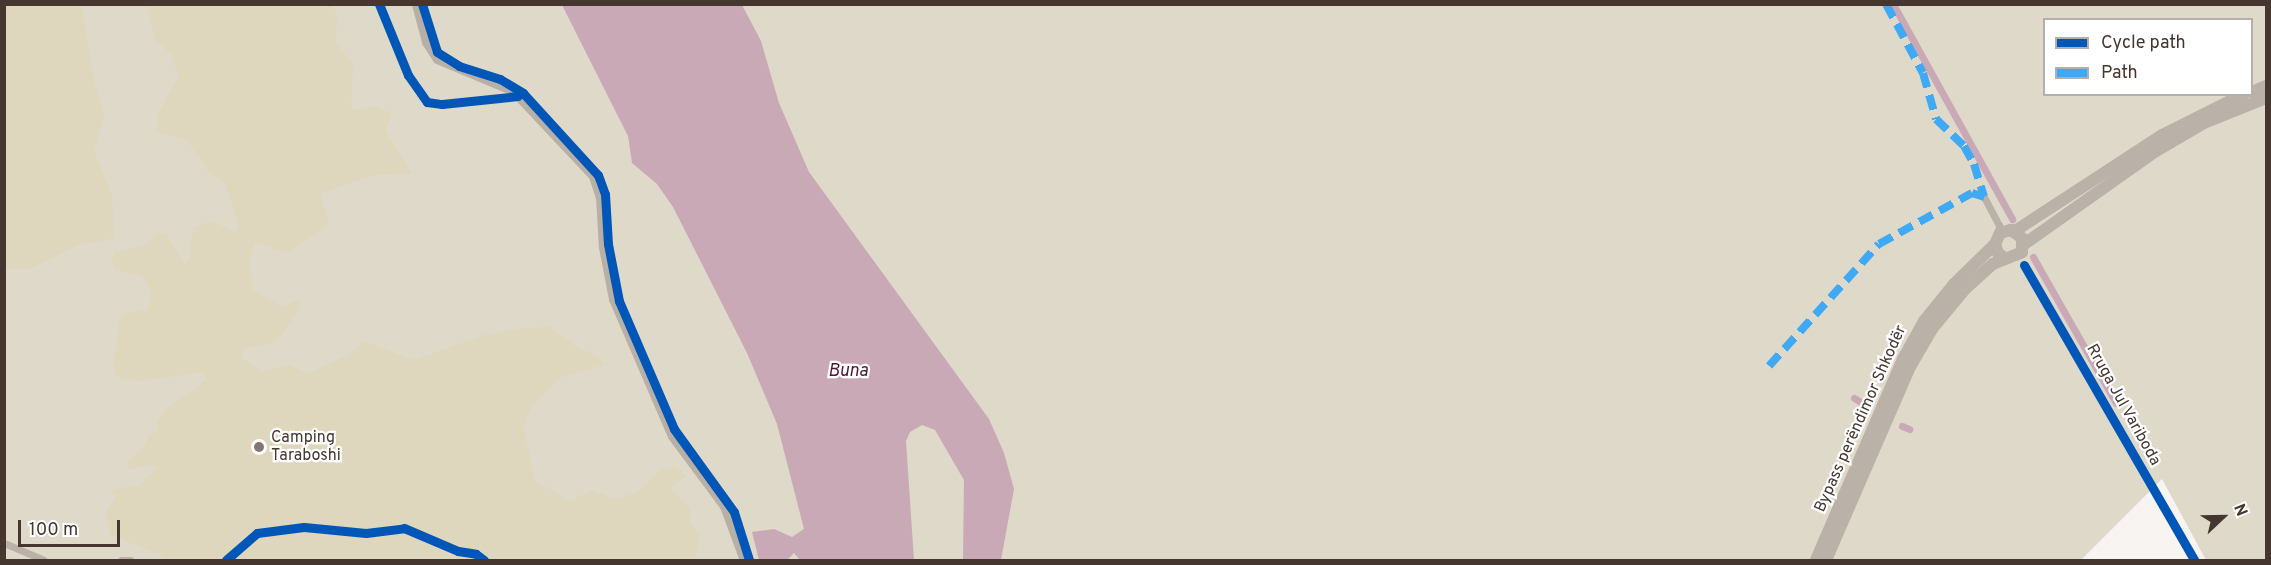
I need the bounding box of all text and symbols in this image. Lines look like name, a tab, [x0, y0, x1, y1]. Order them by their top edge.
legend	[2043, 18, 2253, 96]
text: Cycle path	[2101, 32, 2186, 55]
text: Path	[2101, 62, 2138, 85]
street label: Bypass perëndimor Shkodër	[1811, 323, 1911, 515]
street label: Rruga Jul Variboda	[2081, 341, 2165, 469]
water label: Buna	[828, 361, 868, 383]
place label: Camping Taraboshi	[271, 428, 341, 466]
marker: Camping Taraboshi	[252, 440, 266, 454]
north arrow	[2193, 487, 2253, 547]
text: N	[2228, 501, 2251, 519]
scale bar	[21, 508, 123, 546]
text: 100 m	[29, 519, 78, 542]

